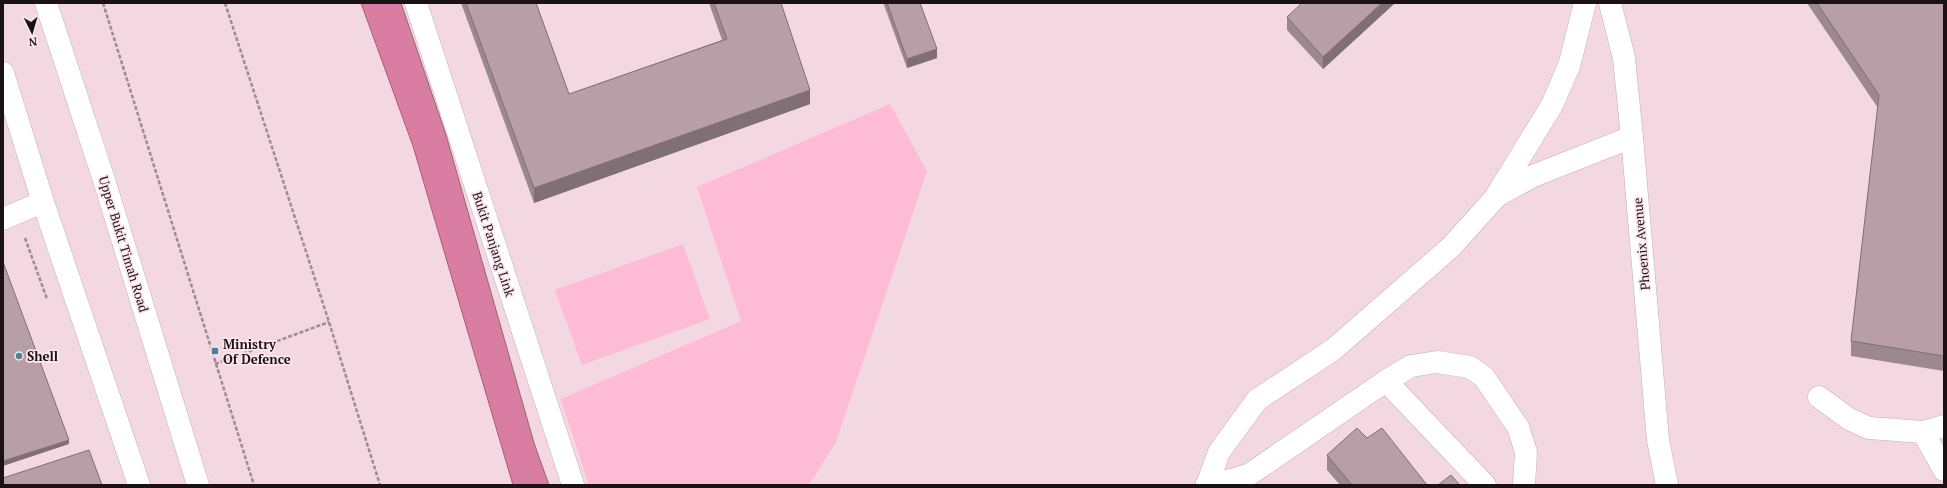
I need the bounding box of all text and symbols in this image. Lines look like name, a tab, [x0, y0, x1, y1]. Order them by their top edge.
north arrow	[12, 12, 52, 52]
text: N	[27, 35, 38, 49]
street label: Upper Bukit Timah Road	[95, 174, 153, 314]
street label: Bukit Panjang Link	[469, 189, 520, 299]
street label: Phoenix Avenue	[1628, 197, 1654, 291]
place label: Ministry Of Defence	[223, 335, 291, 368]
marker: Ministry Of Defence	[210, 346, 220, 356]
place label: Shell	[27, 347, 58, 365]
marker: Shell	[14, 351, 24, 361]

